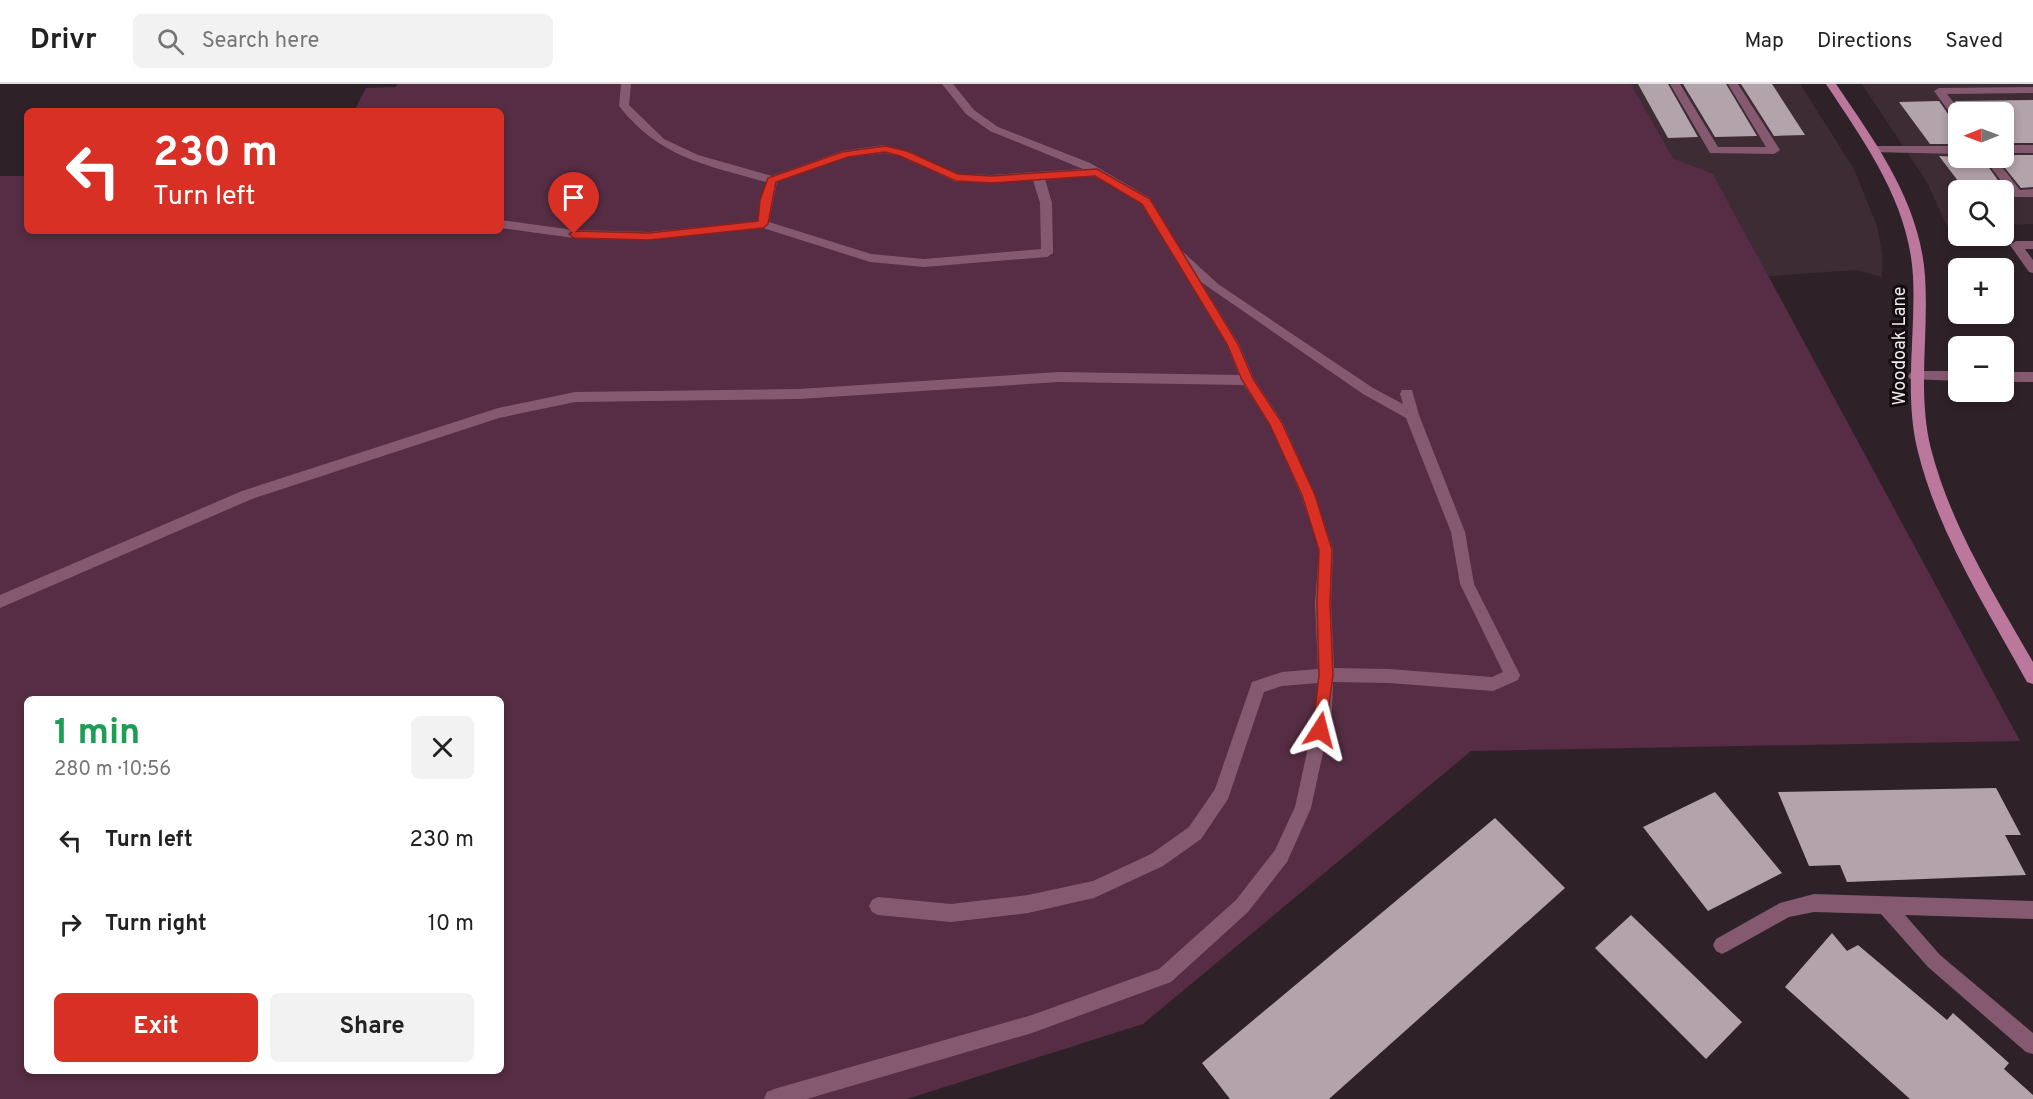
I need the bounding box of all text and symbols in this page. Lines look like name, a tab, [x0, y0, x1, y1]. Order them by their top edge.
search box	[133, 14, 553, 68]
text: Drivr	[30, 23, 97, 59]
icon: search	[154, 25, 187, 58]
text: Search here	[202, 28, 319, 55]
text: Map	[1744, 28, 1784, 55]
text: Directions	[1817, 28, 1912, 55]
text: Saved	[1945, 28, 2003, 55]
north arrow	[1948, 102, 2014, 168]
map controls	[1948, 102, 2014, 402]
text: 230 m	[153, 128, 278, 181]
icon: left	[54, 132, 132, 210]
pin	[548, 172, 599, 234]
text: Turn left	[153, 180, 255, 214]
button: search	[1948, 180, 2014, 246]
icon: arrive	[557, 181, 590, 214]
button: +	[1948, 258, 2014, 324]
street label: Woodoak Lane	[1889, 287, 1912, 405]
button: −	[1948, 336, 2014, 402]
position arrow	[1288, 698, 1352, 762]
text: 1 min	[54, 711, 140, 757]
button: close	[411, 716, 474, 779]
text: 280 m · 10:56	[54, 757, 171, 783]
icon: left	[54, 824, 87, 857]
text: Turn left	[105, 827, 193, 854]
text: 230 m	[410, 827, 474, 854]
icon: right	[54, 908, 87, 941]
text: Turn right	[105, 911, 207, 938]
text: 10 m	[428, 911, 474, 938]
button: Exit	[54, 993, 258, 1062]
button: Share	[270, 993, 474, 1062]

